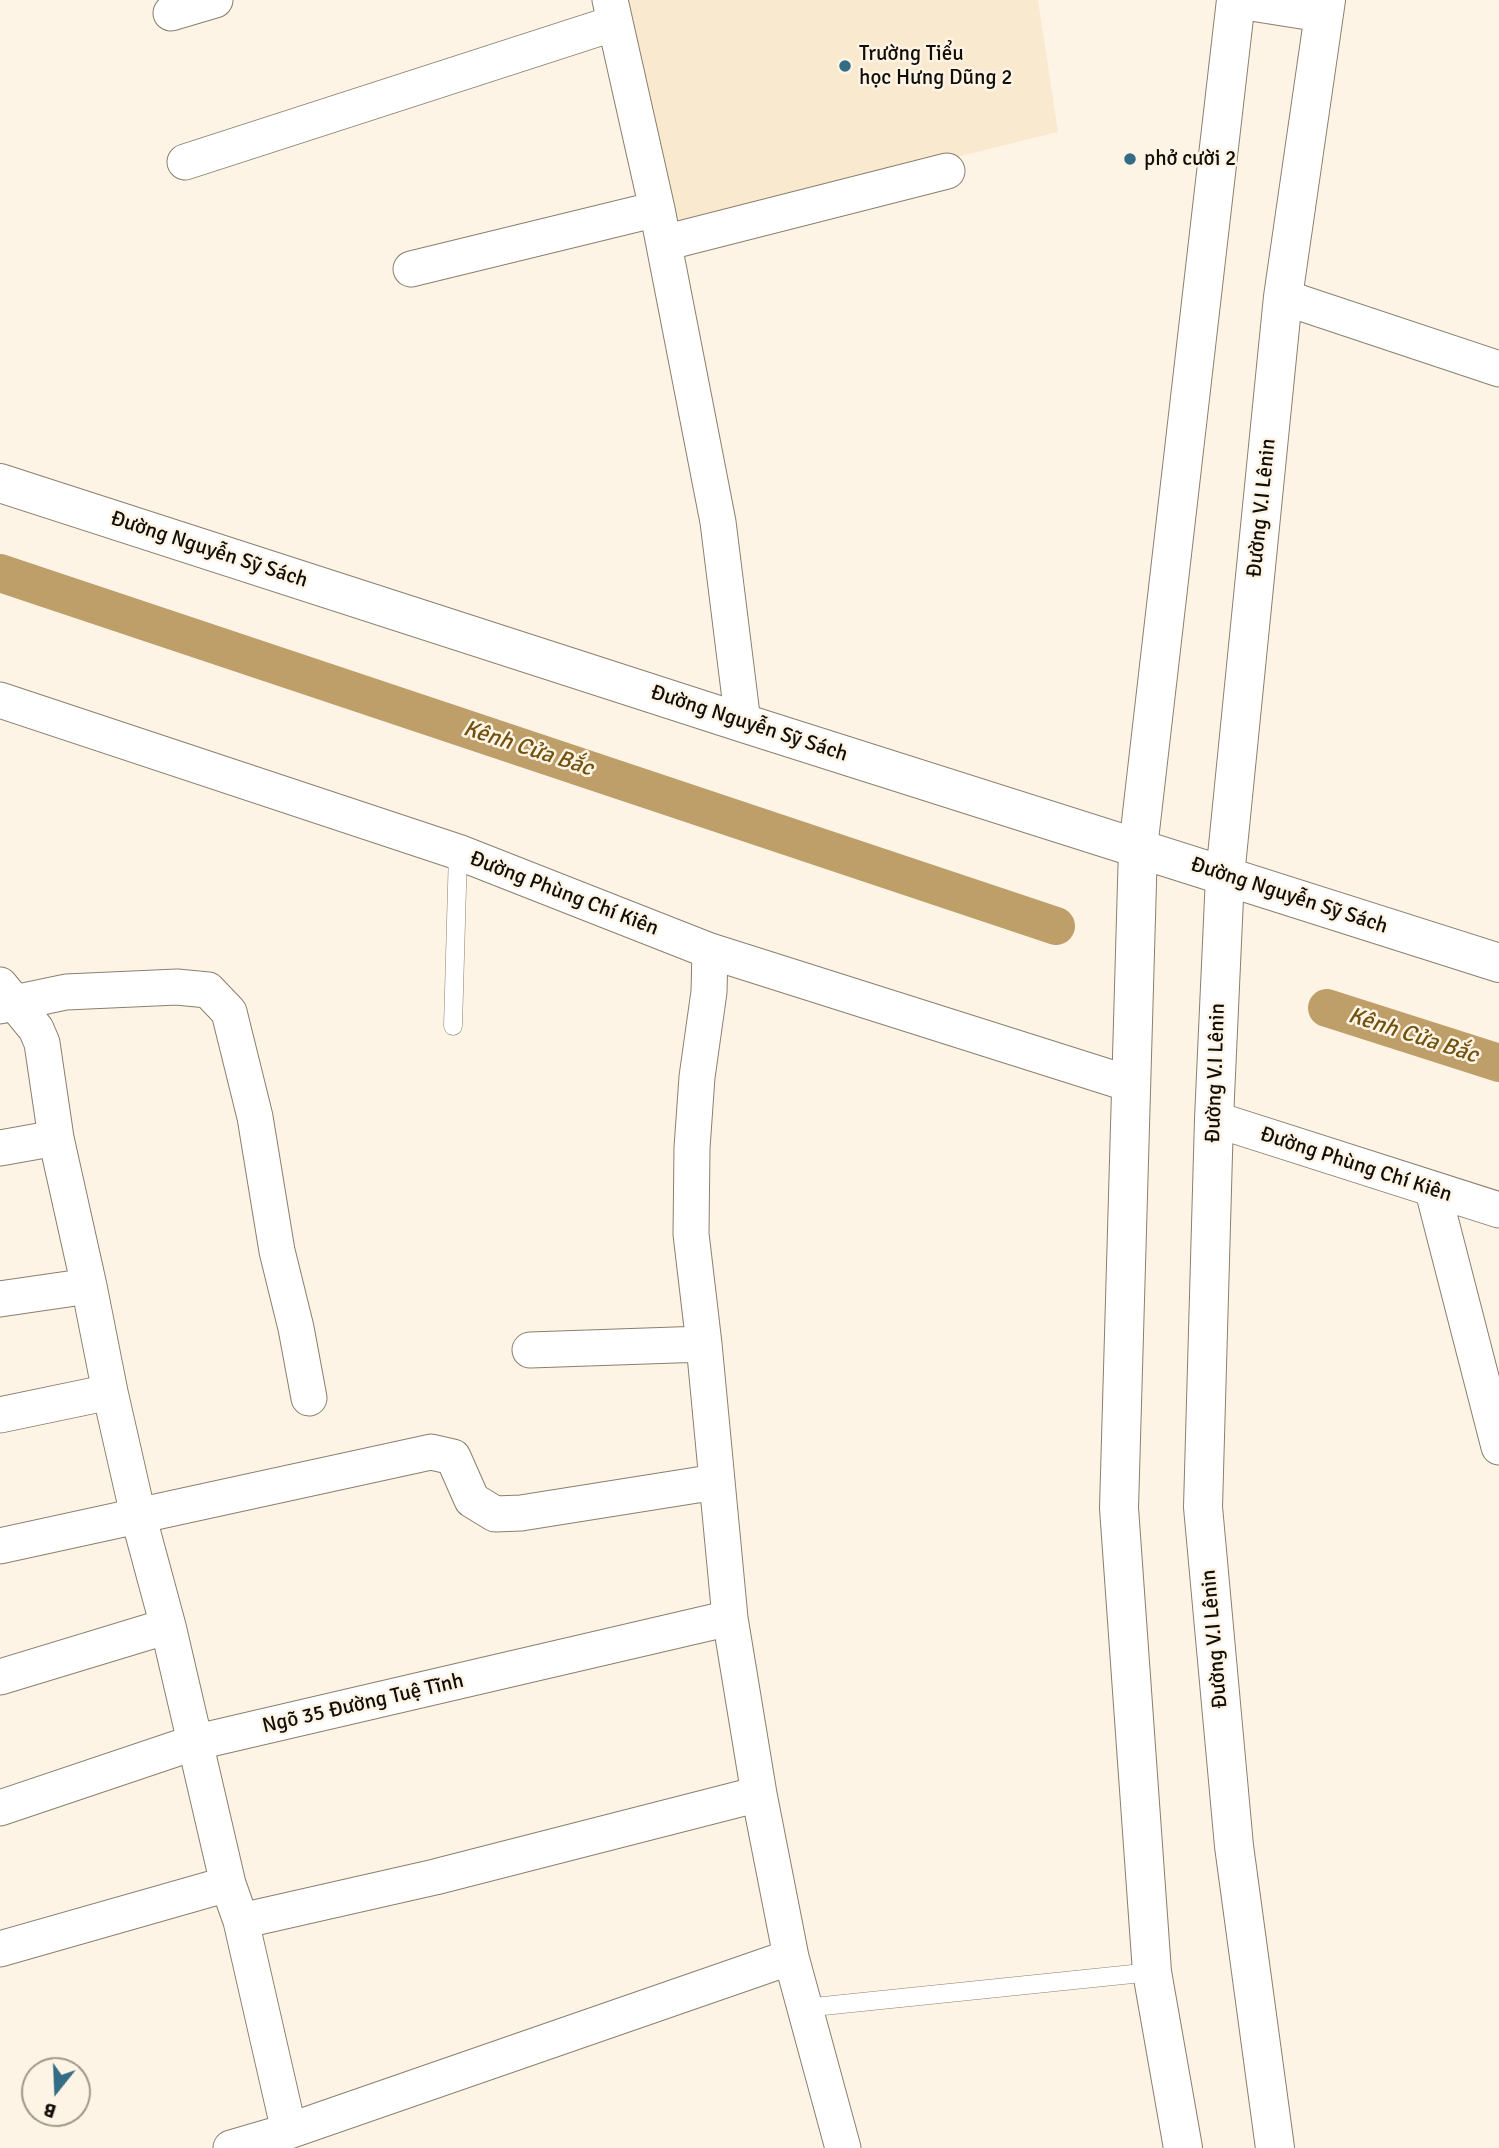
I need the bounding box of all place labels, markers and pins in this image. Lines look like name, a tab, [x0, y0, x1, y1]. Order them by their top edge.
place label: Trường Tiểu học Hưng Dũng 2	[859, 41, 1013, 91]
marker: Trường Tiểu học Hưng Dũng 2	[837, 58, 853, 74]
place label: phở cười 2	[1144, 146, 1236, 172]
marker: phở cười 2	[1122, 151, 1138, 167]

